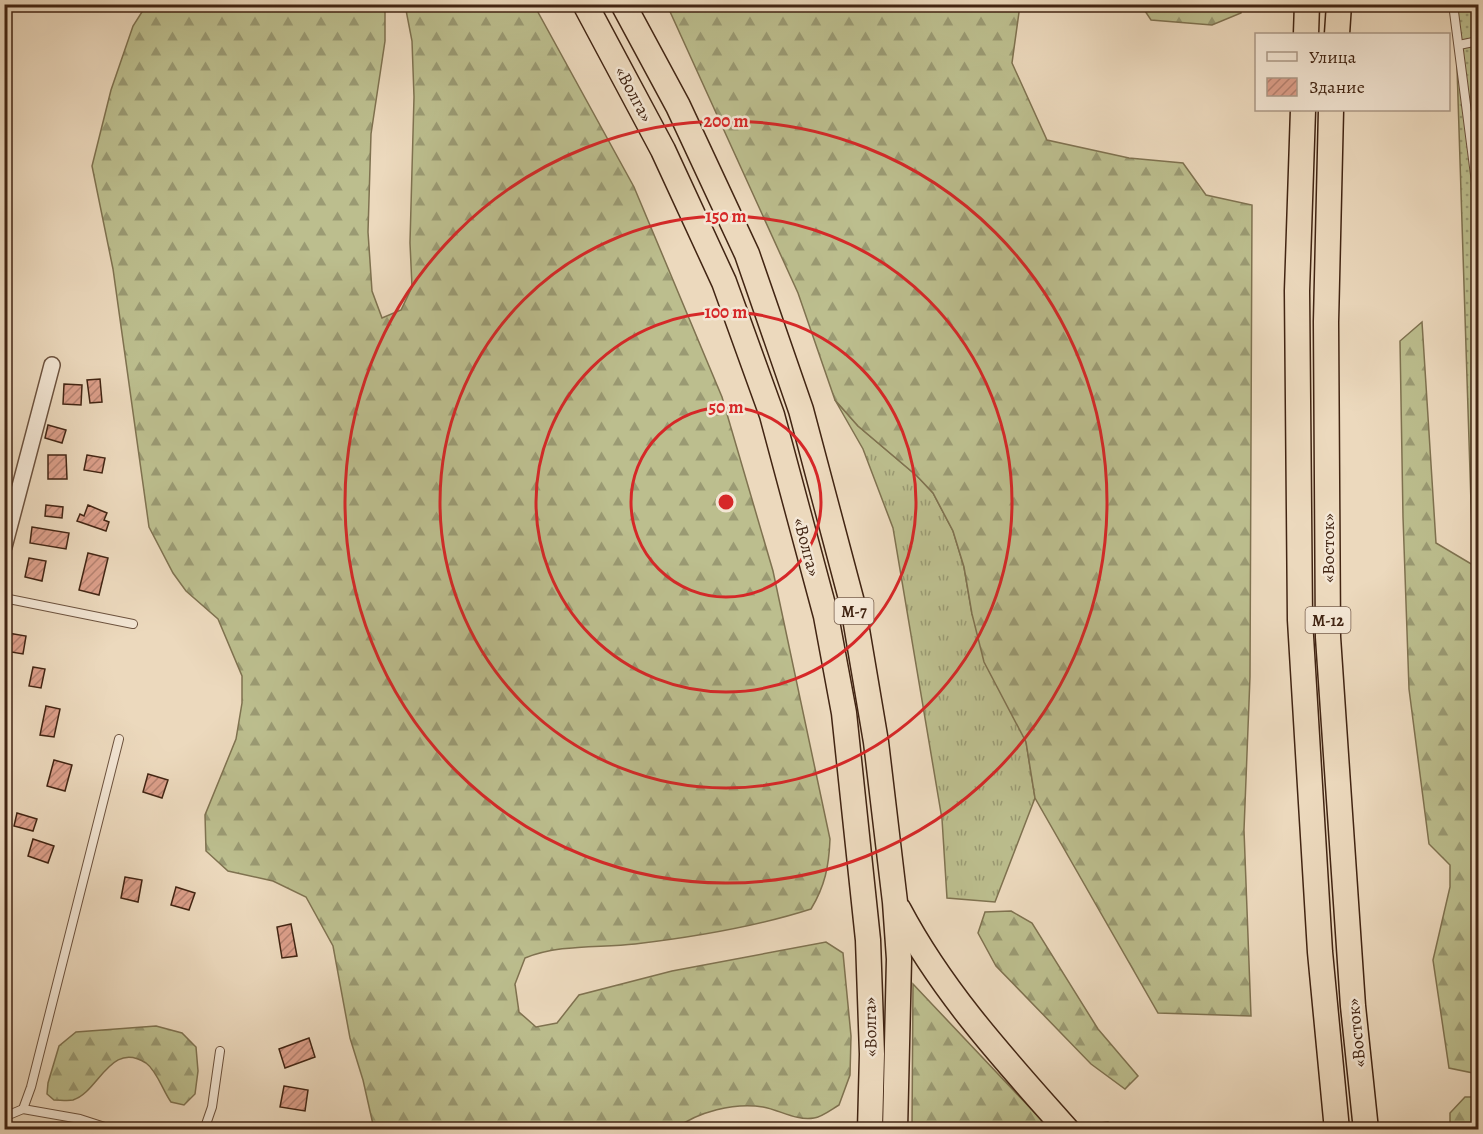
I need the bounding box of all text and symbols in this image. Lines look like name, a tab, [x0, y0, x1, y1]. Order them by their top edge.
legend	[1255, 33, 1450, 111]
text: Улица	[1309, 45, 1357, 69]
street label: «Волга»	[609, 62, 659, 126]
text: Здание	[1309, 75, 1365, 99]
text: 200 m	[703, 109, 749, 133]
text: 150 m	[705, 204, 747, 228]
text: 100 m	[705, 300, 747, 324]
text: 50 m	[709, 395, 743, 419]
centre of rings	[716, 492, 736, 512]
street label: «Восток»	[1316, 513, 1340, 583]
street label: «Волга»	[788, 515, 826, 579]
road number: М-7	[834, 598, 874, 624]
road number: М-12	[1306, 607, 1350, 633]
street label: «Волга»	[857, 997, 883, 1057]
street label: «Восток»	[1340, 997, 1372, 1069]

